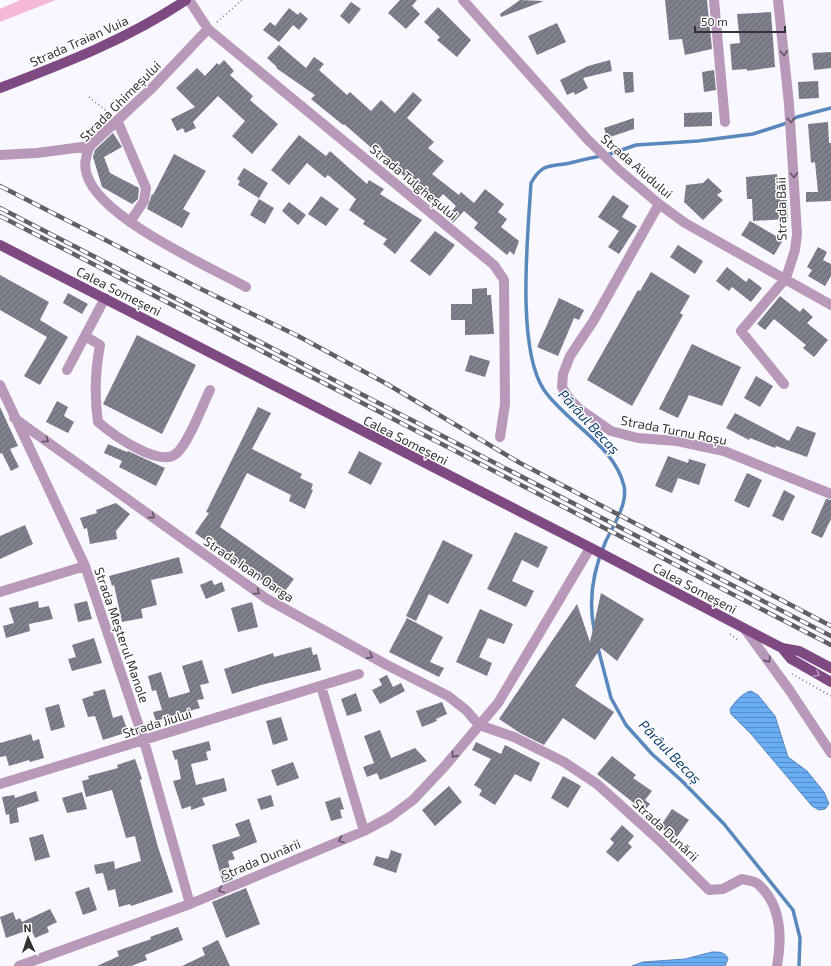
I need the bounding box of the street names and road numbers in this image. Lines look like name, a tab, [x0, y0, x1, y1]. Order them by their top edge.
street label: Strada Traian Vuia	[27, 12, 131, 70]
street label: Strada Ghimeșului	[76, 57, 164, 145]
street label: Strada Aiudului	[598, 131, 676, 201]
street label: Strada Tulgheșului	[366, 141, 461, 224]
street label: Strada Băii	[772, 177, 790, 241]
street label: Calea Someșeni	[74, 263, 164, 320]
street label: Calea Someșeni	[361, 412, 451, 469]
street label: Strada Turnu Roșu	[619, 412, 729, 449]
street label: Strada Ioan Oarga	[201, 533, 297, 605]
street label: Calea Someșeni	[650, 559, 740, 618]
street label: Strada Meșterul Manole	[90, 565, 153, 705]
street label: Strada Jiului	[121, 705, 193, 741]
street label: Strada Dunării	[630, 795, 702, 865]
street label: Strada Dunării	[219, 835, 303, 883]

